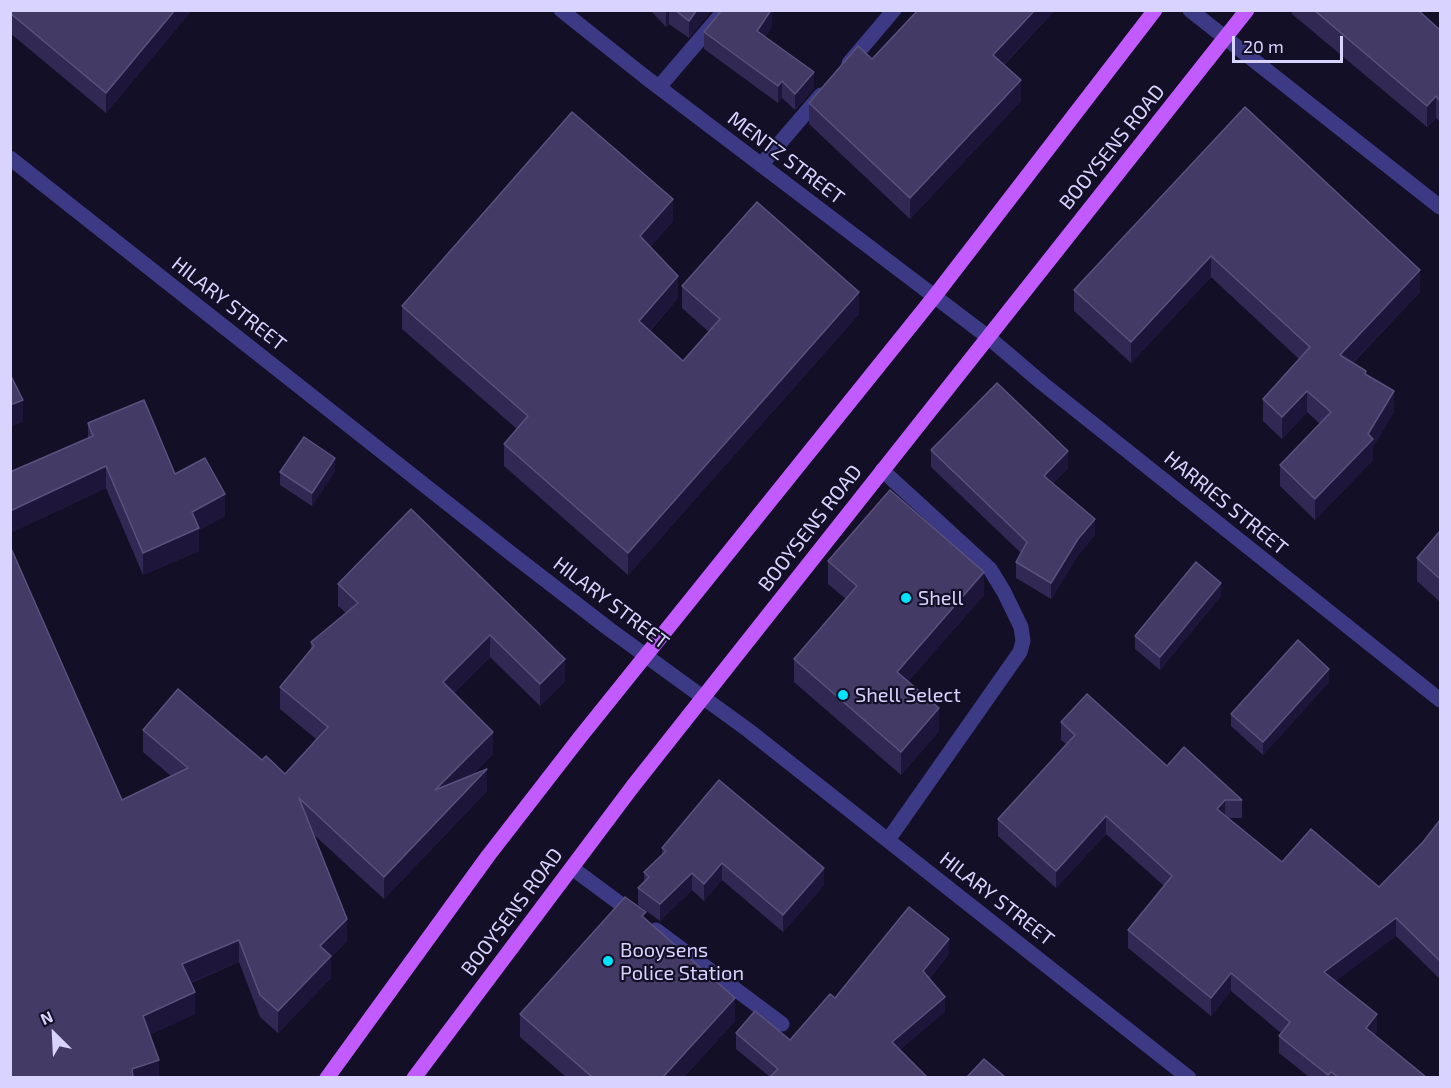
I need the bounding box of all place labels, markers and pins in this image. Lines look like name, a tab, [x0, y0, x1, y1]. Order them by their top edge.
place label: Shell	[918, 586, 963, 610]
marker: Shell	[899, 591, 913, 605]
place label: Shell Select	[855, 683, 961, 707]
marker: Shell Select	[836, 688, 850, 702]
place label: Booysens Police Station	[620, 938, 744, 985]
marker: Booysens Police Station	[601, 954, 615, 968]

